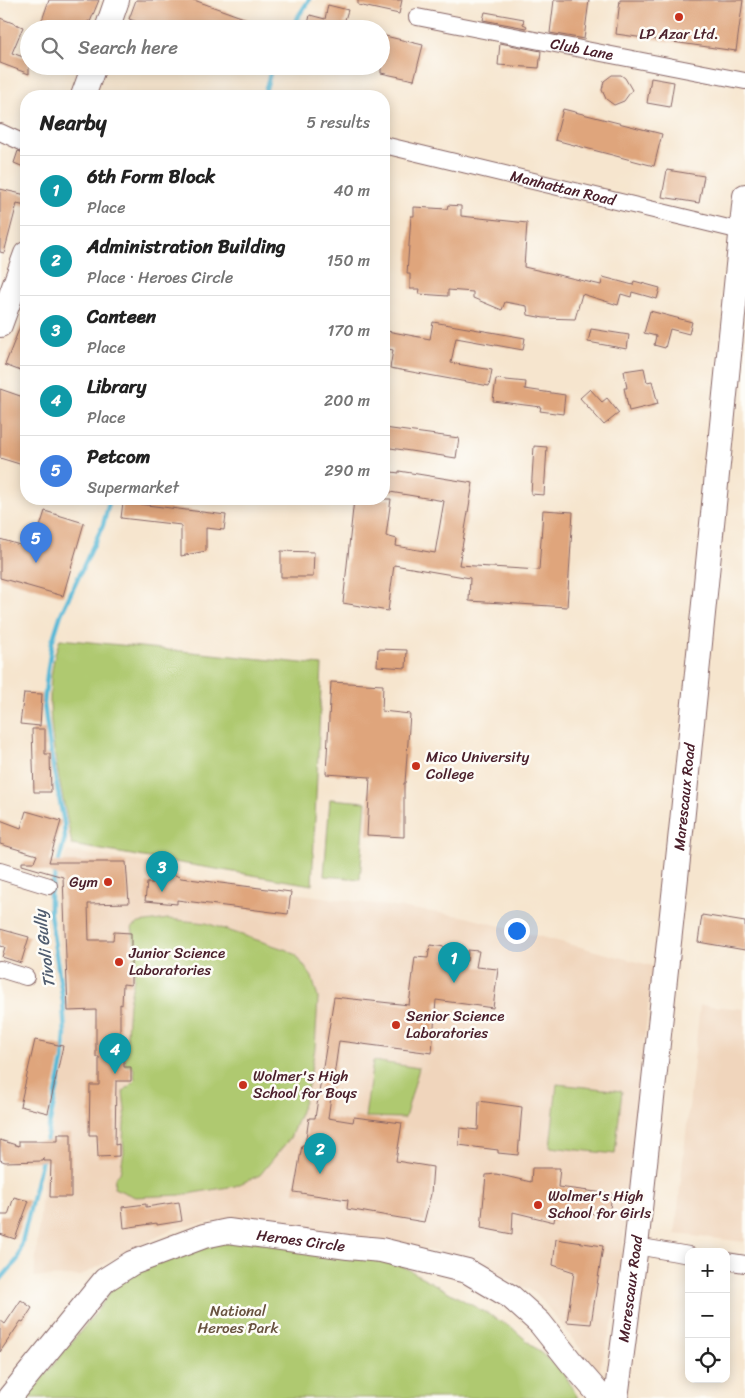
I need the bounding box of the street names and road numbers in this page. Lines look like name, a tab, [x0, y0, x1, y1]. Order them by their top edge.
street label: Club Lane	[548, 30, 616, 68]
street label: Manhattan Road	[508, 163, 619, 214]
street label: Marescaux Road	[666, 741, 703, 852]
street label: Heroes Circle	[255, 1222, 347, 1260]
street label: Marescaux Road	[610, 1233, 650, 1344]

